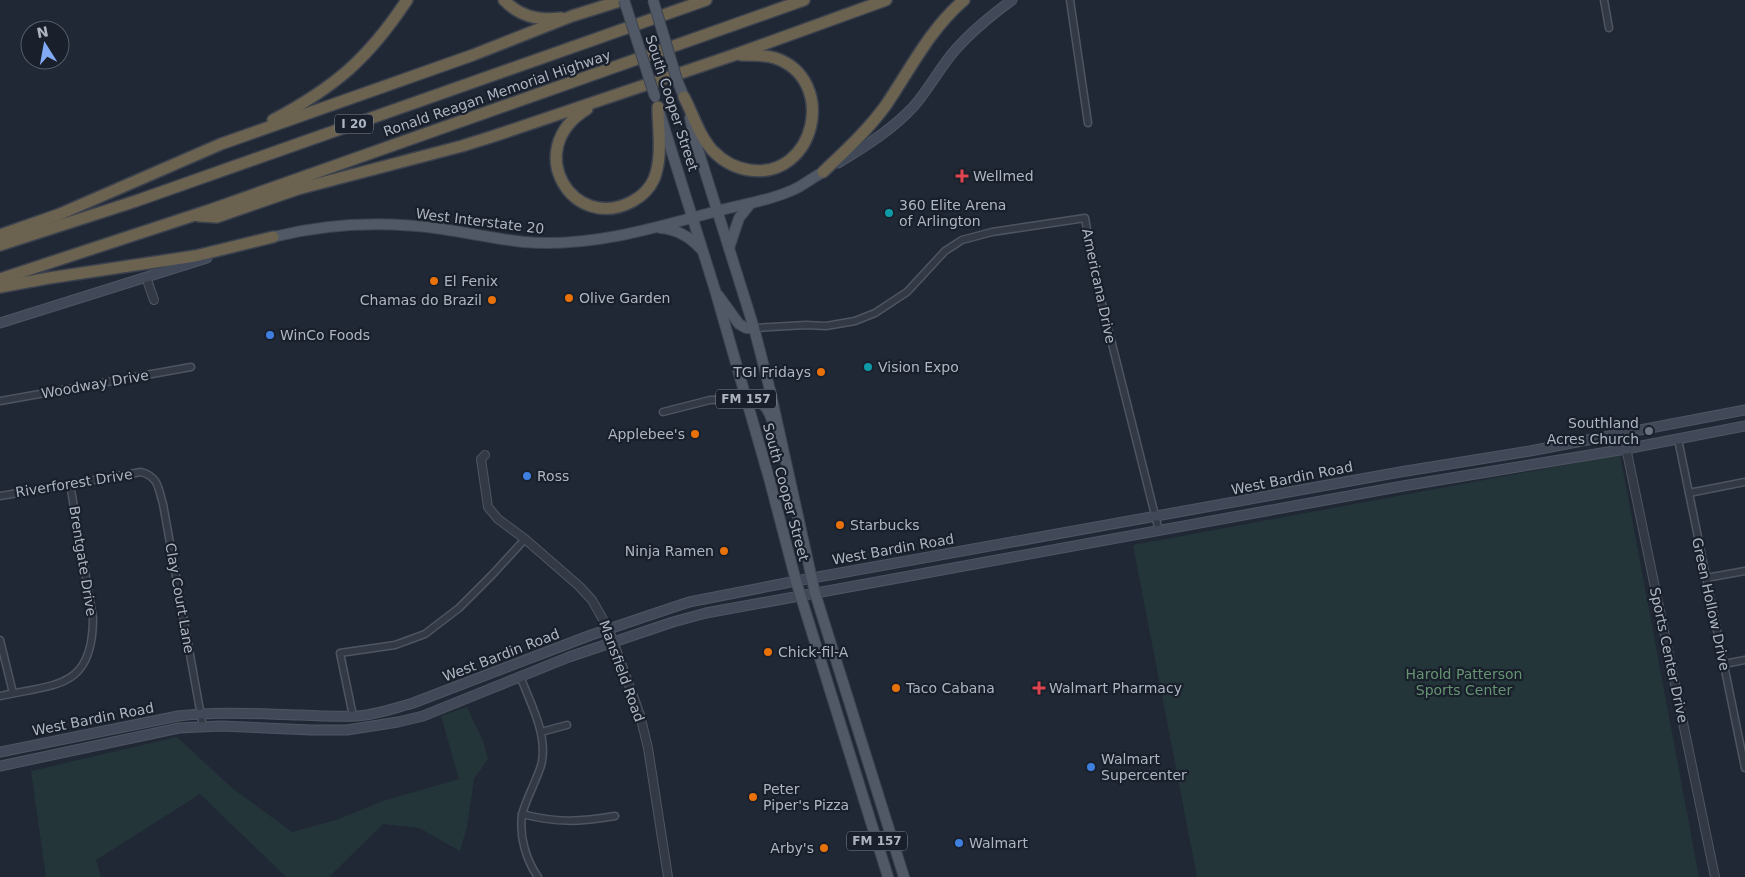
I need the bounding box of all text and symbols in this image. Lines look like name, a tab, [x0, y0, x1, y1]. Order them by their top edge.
north arrow	[20, 20, 70, 70]
text: N	[35, 23, 50, 41]
street label: South Cooper Street	[642, 33, 702, 174]
street label: Ronald Reagan Memorial Highway	[381, 46, 613, 140]
road number: I 20	[335, 115, 373, 134]
place label: Wellmed	[973, 168, 1034, 184]
marker: Wellmed	[955, 169, 969, 183]
place label: 360 Elite Arena of Arlington	[899, 197, 1006, 229]
street label: West Interstate 20	[415, 205, 545, 237]
marker: 360 Elite Arena of Arlington	[883, 207, 895, 219]
street label: Americana Drive	[1079, 227, 1119, 345]
place label: El Fenix	[444, 273, 498, 289]
marker: El Fenix	[428, 275, 440, 287]
place label: Olive Garden	[579, 290, 670, 306]
place label: Chamas do Brazil	[360, 292, 482, 308]
marker: Olive Garden	[563, 292, 575, 304]
marker: Chamas do Brazil	[486, 294, 498, 306]
place label: WinCo Foods	[280, 327, 370, 343]
marker: WinCo Foods	[264, 329, 276, 341]
place label: Vision Expo	[878, 359, 959, 375]
marker: Vision Expo	[862, 361, 874, 373]
place label: TGI Fridays	[732, 364, 811, 380]
marker: TGI Fridays	[815, 366, 827, 378]
street label: Woodway Drive	[40, 367, 150, 401]
road number: FM 157	[716, 389, 776, 408]
place label: Southland Acres Church	[1547, 415, 1639, 447]
street label: South Cooper Street	[760, 421, 812, 563]
marker: Southland Acres Church	[1643, 425, 1655, 437]
place label: Applebee's	[608, 426, 685, 442]
marker: Applebee's	[689, 428, 701, 440]
street label: West Bardin Road	[1230, 458, 1354, 498]
street label: Riverforest Drive	[14, 466, 134, 500]
place label: Ross	[537, 468, 569, 484]
marker: Ross	[521, 470, 533, 482]
street label: Brentgate Drive	[66, 505, 100, 617]
place label: Starbucks	[850, 517, 920, 533]
marker: Starbucks	[834, 519, 846, 531]
street label: West Bardin Road	[831, 530, 955, 568]
street label: Green Hollow Drive	[1689, 536, 1733, 672]
street label: Clay Court Lane	[162, 542, 198, 654]
place label: Ninja Ramen	[625, 543, 714, 559]
marker: Ninja Ramen	[718, 545, 730, 557]
street label: Sports Center Drive	[1647, 586, 1691, 724]
street label: Mansfield Road	[596, 618, 648, 724]
street label: West Bardin Road	[440, 625, 562, 685]
place label: Chick-fil-A	[778, 644, 849, 660]
marker: Chick-fil-A	[762, 646, 774, 658]
park label: Harold Patterson Sports Center	[1406, 666, 1522, 698]
place label: Taco Cabana	[905, 680, 995, 696]
place label: Walmart Pharmacy	[1049, 680, 1182, 696]
marker: Taco Cabana	[890, 682, 902, 694]
marker: Walmart Pharmacy	[1033, 682, 1045, 694]
street label: West Bardin Road	[31, 699, 155, 739]
place label: Walmart Supercenter	[1101, 751, 1187, 783]
marker: Walmart Supercenter	[1085, 761, 1097, 773]
place label: Peter Piper's Pizza	[763, 781, 849, 813]
marker: Peter Piper's Pizza	[747, 791, 759, 803]
road number: FM 157	[847, 831, 907, 850]
place label: Walmart	[969, 835, 1028, 851]
marker: Walmart	[953, 837, 965, 849]
place label: Arby's	[770, 840, 814, 856]
marker: Arby's	[818, 842, 830, 854]

